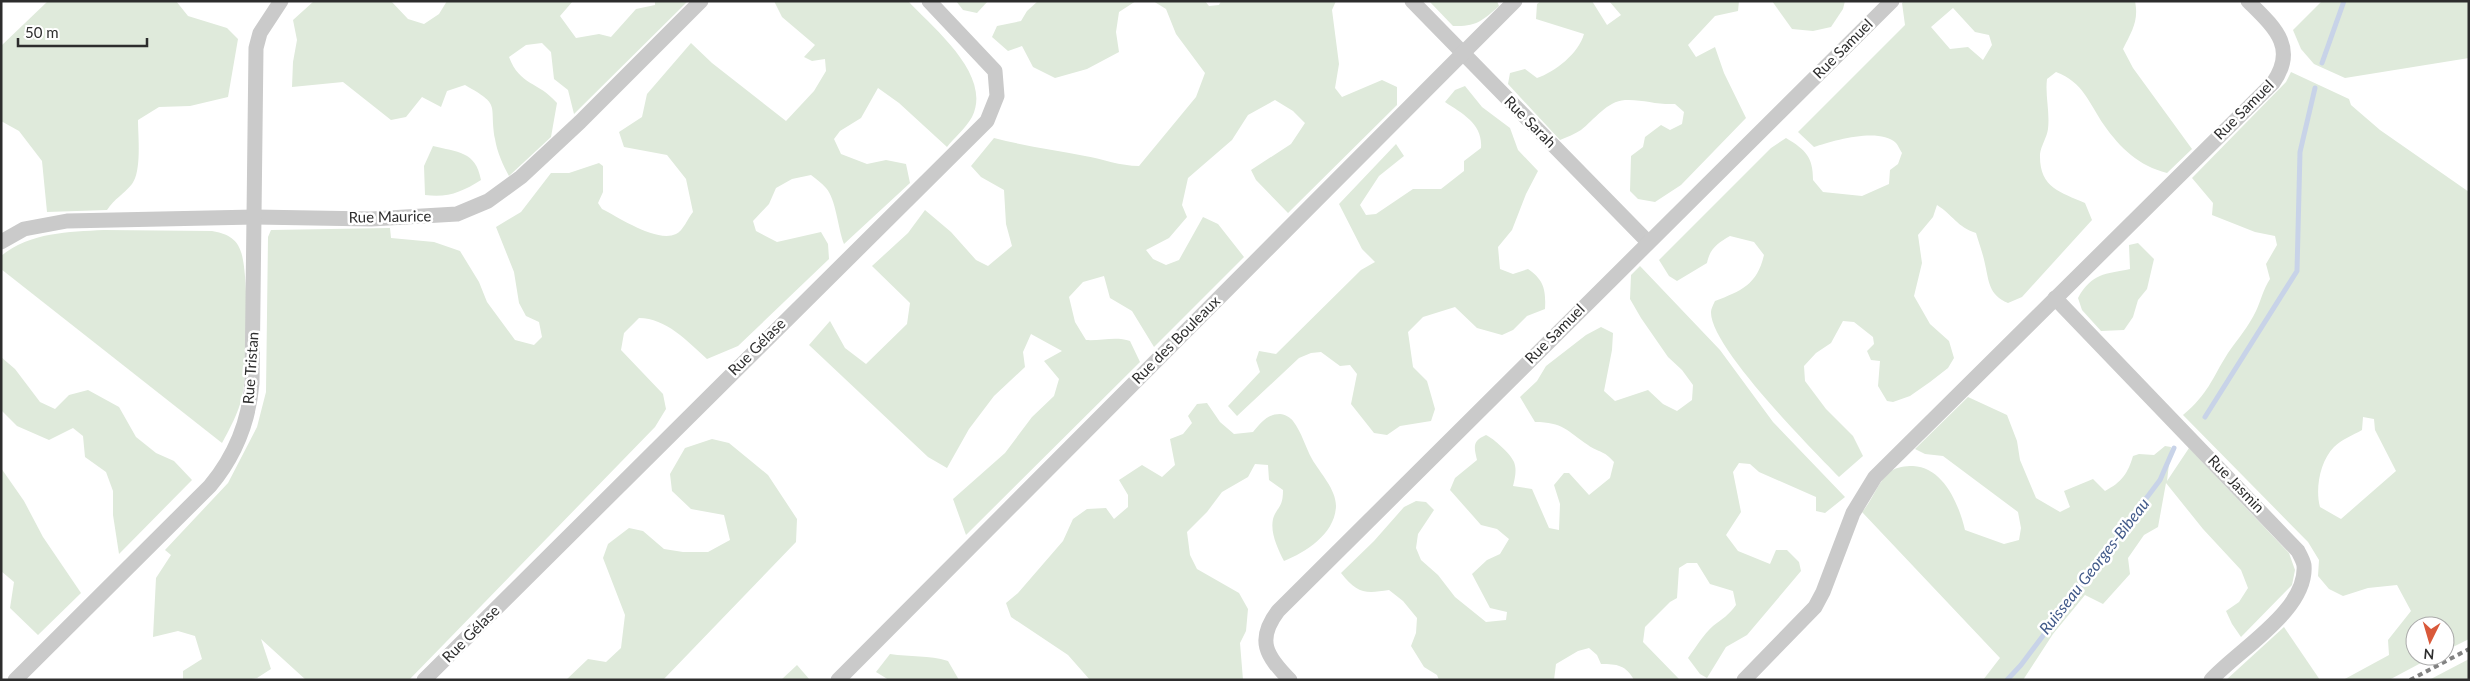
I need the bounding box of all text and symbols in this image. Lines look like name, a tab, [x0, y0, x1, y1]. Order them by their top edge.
scale bar	[18, 15, 146, 47]
street label: Rue Samuel	[1809, 15, 1876, 82]
text: 50 m	[25, 23, 59, 41]
street label: Rue Samuel	[2210, 76, 2277, 143]
street label: Rue Sarah	[1501, 92, 1560, 151]
street label: Rue Maurice	[348, 206, 432, 226]
street label: Rue des Bouleaux	[1128, 291, 1223, 387]
street label: Rue Samuel	[1521, 300, 1588, 367]
street label: Rue Gélase	[724, 314, 789, 379]
street label: Rue Tristan	[238, 331, 262, 405]
street label: Rue Jasmin	[2205, 451, 2269, 516]
water label: Ruisseau Georges-Bibeau	[2035, 494, 2153, 637]
street label: Rue Gélase	[438, 601, 503, 666]
north arrow	[2405, 616, 2455, 666]
text: N	[2423, 646, 2435, 663]

